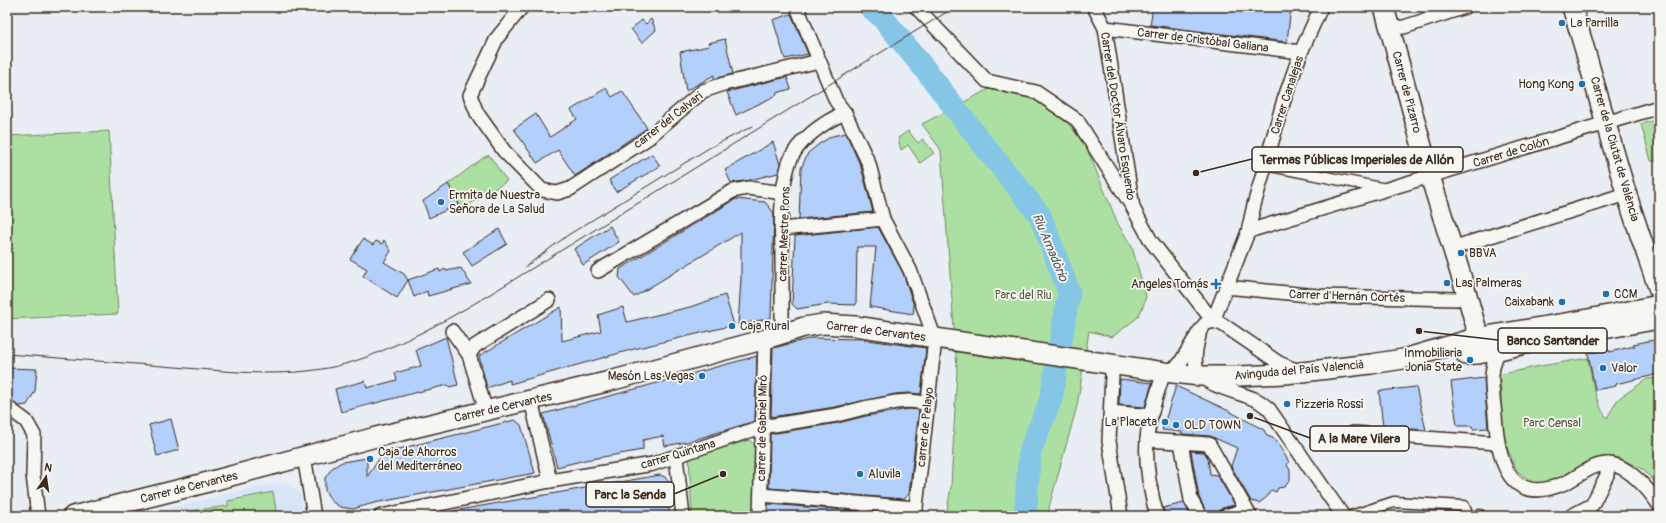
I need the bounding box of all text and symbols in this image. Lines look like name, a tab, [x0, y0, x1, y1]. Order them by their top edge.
place label: La Parrilla	[1570, 16, 1619, 31]
marker: La Parrilla	[1557, 18, 1567, 28]
street label: Carrer de Cristóbal Galiana	[1136, 25, 1270, 56]
street label: Carrer del Doctor Álvaro Esquerdo	[1097, 31, 1139, 202]
street label: Carrer de Pizarro	[1388, 50, 1425, 135]
street label: Carrer Canalejas	[1268, 53, 1307, 136]
street label: Carrer de la Ciutat de València	[1587, 75, 1643, 224]
place label: Hong Kong	[1518, 77, 1574, 92]
marker: Hong Kong	[1577, 79, 1587, 89]
street label: carrer del Calvari	[631, 89, 706, 152]
street label: Carrer de Colón	[1471, 134, 1551, 171]
callout: Termas Públicas Imperiales de Allón	[1252, 147, 1463, 172]
text: Termas Públicas Imperiales de Allón	[1259, 152, 1455, 168]
street label: carrer Mestre Pons	[775, 186, 794, 282]
place label: Ermita de Nuestra Señora de La Salud	[449, 188, 545, 217]
marker: Ermita de Nuestra Señora de La Salud	[436, 197, 446, 207]
water label: Riu Amadòrio	[1029, 211, 1072, 285]
place label: BBVA	[1469, 246, 1497, 261]
marker: BBVA	[1456, 248, 1466, 258]
place label: Las Palmeras	[1455, 276, 1522, 291]
place label: Angeles Tomás	[1131, 277, 1209, 292]
marker: Las Palmeras	[1442, 278, 1452, 288]
marker: Angeles Tomás	[1211, 279, 1221, 289]
street label: Carrer d'Hernán Cortés	[1289, 287, 1406, 306]
place label: CCM	[1614, 287, 1638, 302]
park label: Parc del Riu	[994, 288, 1052, 303]
marker: CCM	[1601, 289, 1611, 299]
place label: Caixabank	[1504, 295, 1554, 310]
marker: Caixabank	[1557, 297, 1567, 307]
street label: Carrer de Cervantes	[826, 318, 927, 345]
place label: Caja Rural	[740, 319, 790, 334]
marker: Caja Rural	[727, 321, 737, 331]
callout: Banco Santander	[1498, 328, 1607, 353]
text: Banco Santander	[1506, 333, 1600, 349]
place label: Inmobiliaria Jonia State	[1404, 346, 1462, 375]
marker: Inmobiliaria Jonia State	[1465, 355, 1475, 365]
street label: Avinguda del País Valencià	[1234, 357, 1365, 384]
place label: Valor	[1611, 361, 1638, 376]
marker: Valor	[1598, 363, 1608, 373]
place label: Mesón Las Vegas	[608, 369, 695, 384]
marker: Mesón Las Vegas	[697, 371, 707, 381]
street label: carrer de Gabriel Miró	[754, 374, 771, 481]
street label: carrer de Pelayo	[914, 386, 937, 468]
street label: Carrer de Cervantes	[453, 389, 554, 426]
place label: Pizzeria Rossi	[1295, 397, 1363, 412]
marker: Pizzeria Rossi	[1282, 399, 1292, 409]
place label: La Placeta	[1105, 415, 1157, 430]
park label: Parc Censal	[1523, 416, 1581, 431]
marker: La Placeta	[1160, 417, 1170, 427]
place label: OLD TOWN	[1184, 418, 1241, 433]
marker: OLD TOWN	[1171, 420, 1181, 430]
callout: A la Mare Vilera	[1310, 426, 1409, 451]
text: A la Mare Vilera	[1318, 431, 1400, 447]
street label: carrer Quintana	[639, 436, 718, 473]
place label: Caja de Ahorros del Mediterráneo	[378, 445, 463, 474]
marker: Caja de Ahorros del Mediterráneo	[365, 454, 375, 464]
north arrow	[26, 457, 66, 497]
text: N	[43, 461, 54, 475]
place label: Aluvila	[868, 467, 901, 482]
street label: Carrer de Cervantes	[139, 468, 240, 507]
marker: Aluvila	[855, 469, 865, 479]
callout: Parc la Senda	[586, 482, 674, 507]
text: Parc la Senda	[594, 487, 666, 503]

